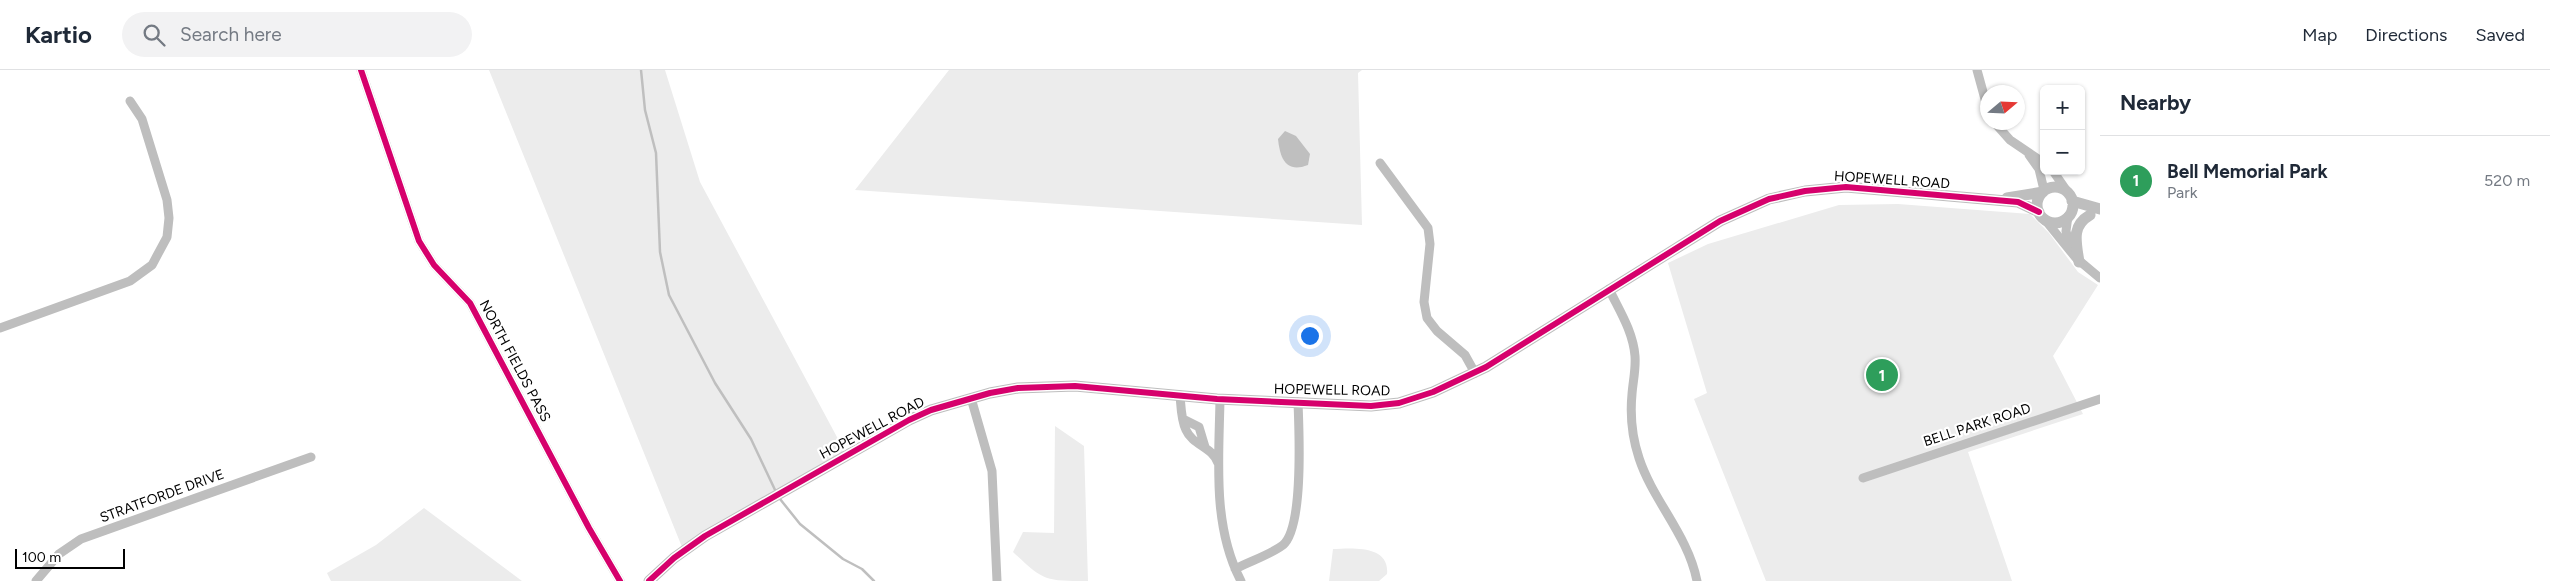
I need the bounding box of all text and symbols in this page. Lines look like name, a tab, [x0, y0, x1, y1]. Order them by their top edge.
search box	[122, 12, 472, 57]
text: Kartio	[25, 20, 92, 49]
icon: search	[140, 21, 168, 49]
text: Search here	[180, 23, 282, 46]
text: Map	[2302, 24, 2337, 46]
text: Directions	[2365, 24, 2447, 46]
text: Saved	[2475, 24, 2525, 46]
north arrow	[1980, 85, 2025, 130]
map controls	[2040, 85, 2085, 175]
button: +	[2040, 85, 2085, 130]
text: Nearby	[2120, 90, 2191, 115]
button: −	[2040, 130, 2085, 175]
text: Bell Memorial Park	[2167, 160, 2328, 183]
street label: HOPEWELL ROAD	[1833, 167, 1951, 193]
text: 1	[2133, 171, 2139, 190]
text: 520 m	[2484, 171, 2530, 190]
text: Park	[2167, 183, 2197, 202]
street label: NORTH FIELDS PASS	[476, 297, 554, 425]
your location	[1297, 323, 1323, 349]
pin: 1	[1866, 356, 1898, 394]
street label: HOPEWELL ROAD	[1274, 380, 1390, 400]
street label: HOPEWELL ROAD	[817, 393, 927, 463]
street label: BELL PARK ROAD	[1921, 400, 2033, 450]
street label: STRATFORDE DRIVE	[98, 466, 226, 526]
scale bar	[15, 546, 125, 569]
text: 100 m	[22, 549, 61, 566]

